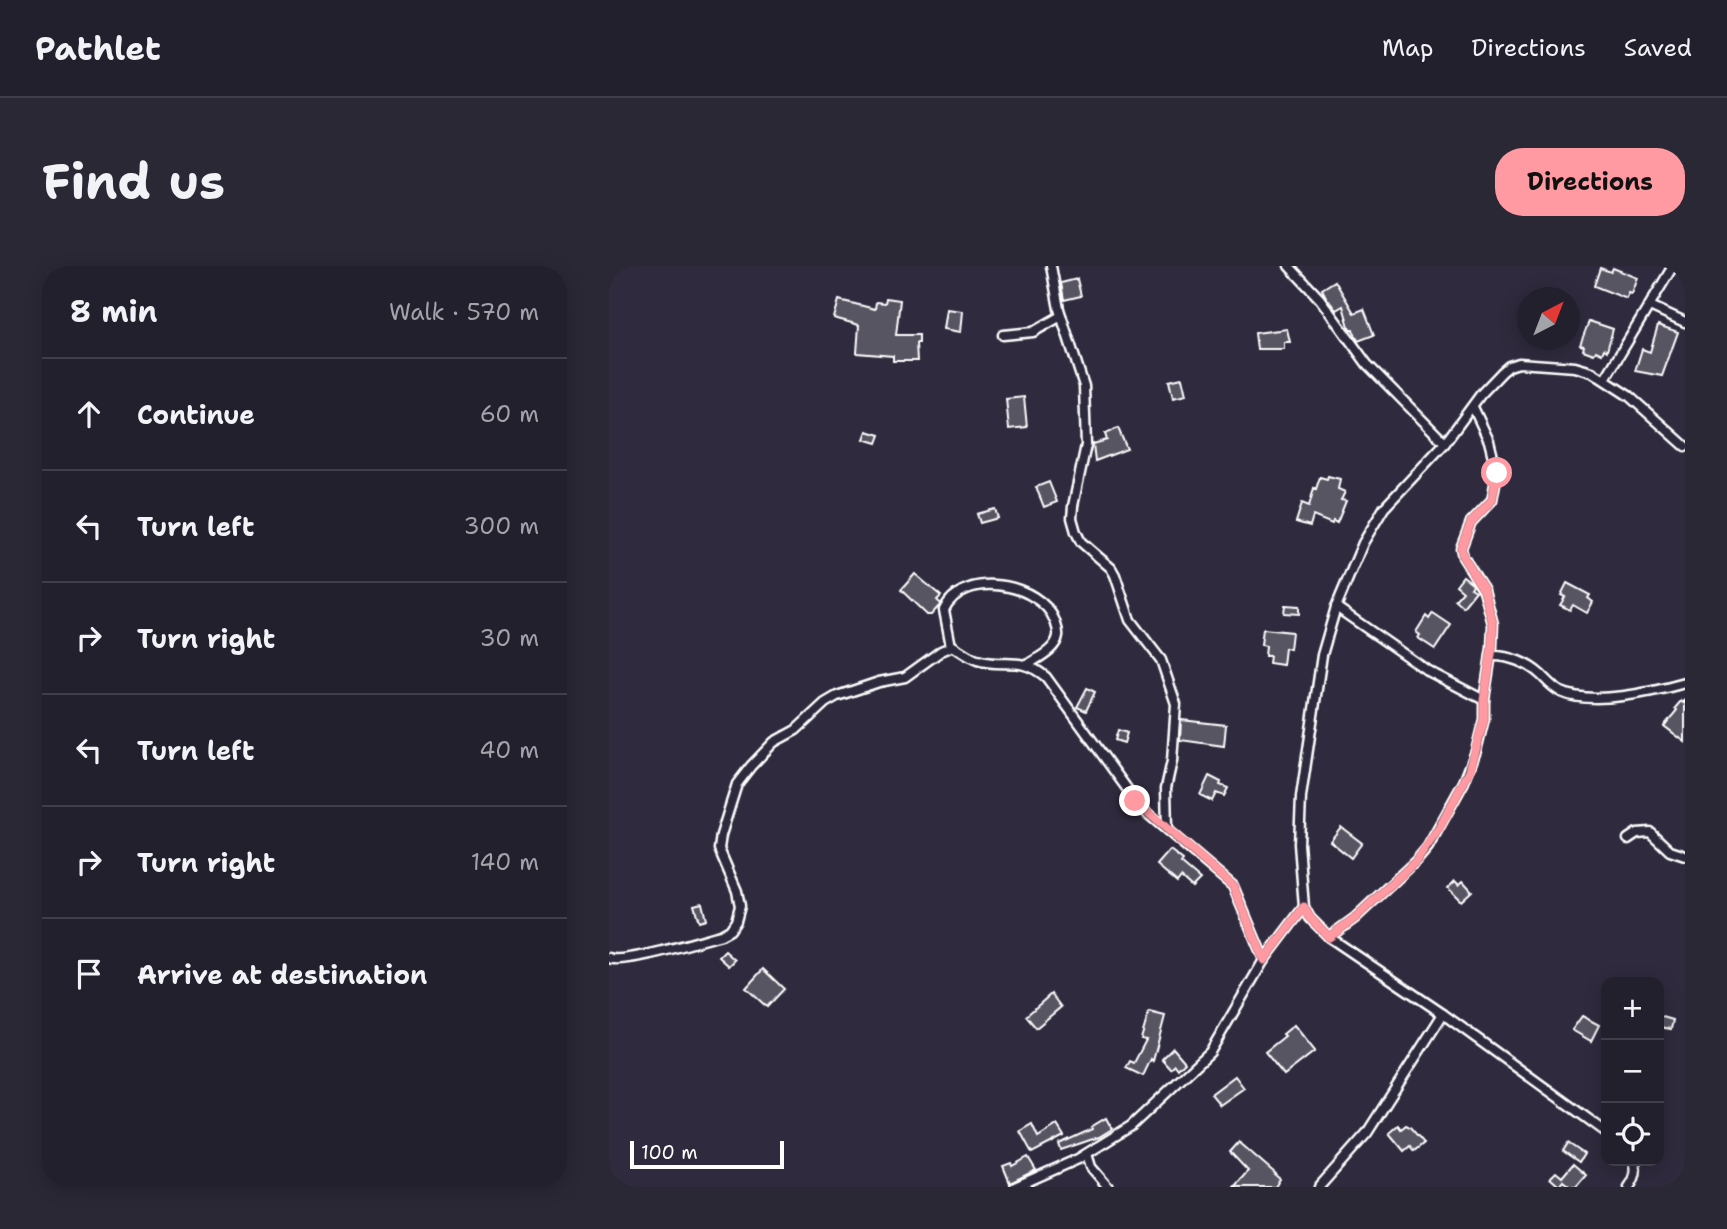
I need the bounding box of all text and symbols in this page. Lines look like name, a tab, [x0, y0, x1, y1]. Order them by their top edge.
text: Pathlet	[35, 26, 161, 71]
text: Map	[1382, 32, 1433, 64]
text: Directions	[1471, 32, 1586, 64]
text: Saved	[1624, 32, 1692, 64]
button: Directions	[1495, 148, 1685, 216]
text: Find us	[42, 149, 225, 215]
north arrow	[1517, 287, 1580, 350]
text: 8 min	[70, 291, 157, 332]
text: Walk · 570 m	[389, 297, 539, 327]
icon: ahead	[70, 395, 108, 433]
text: Continue	[137, 397, 255, 432]
text: 60 m	[480, 399, 539, 429]
route start	[1481, 457, 1512, 488]
icon: left	[70, 507, 108, 545]
text: Turn left	[137, 509, 254, 544]
text: 300 m	[464, 511, 539, 541]
icon: right	[70, 619, 108, 657]
text: Turn right	[137, 621, 275, 656]
text: 30 m	[480, 623, 539, 653]
icon: left	[70, 731, 108, 769]
text: Turn left	[137, 733, 254, 768]
text: 40 m	[479, 735, 539, 765]
route end	[1119, 785, 1150, 816]
icon: right	[70, 843, 108, 881]
text: Turn right	[137, 845, 275, 880]
text: 140 m	[471, 847, 539, 877]
icon: arrive	[70, 955, 108, 993]
text: Arrive at destination	[137, 957, 427, 992]
map controls	[1601, 977, 1664, 1166]
button: +	[1601, 977, 1664, 1040]
button: −	[1601, 1040, 1664, 1103]
button: locate	[1601, 1103, 1664, 1166]
scale bar	[630, 1138, 784, 1170]
text: 100 m	[641, 1140, 698, 1165]

